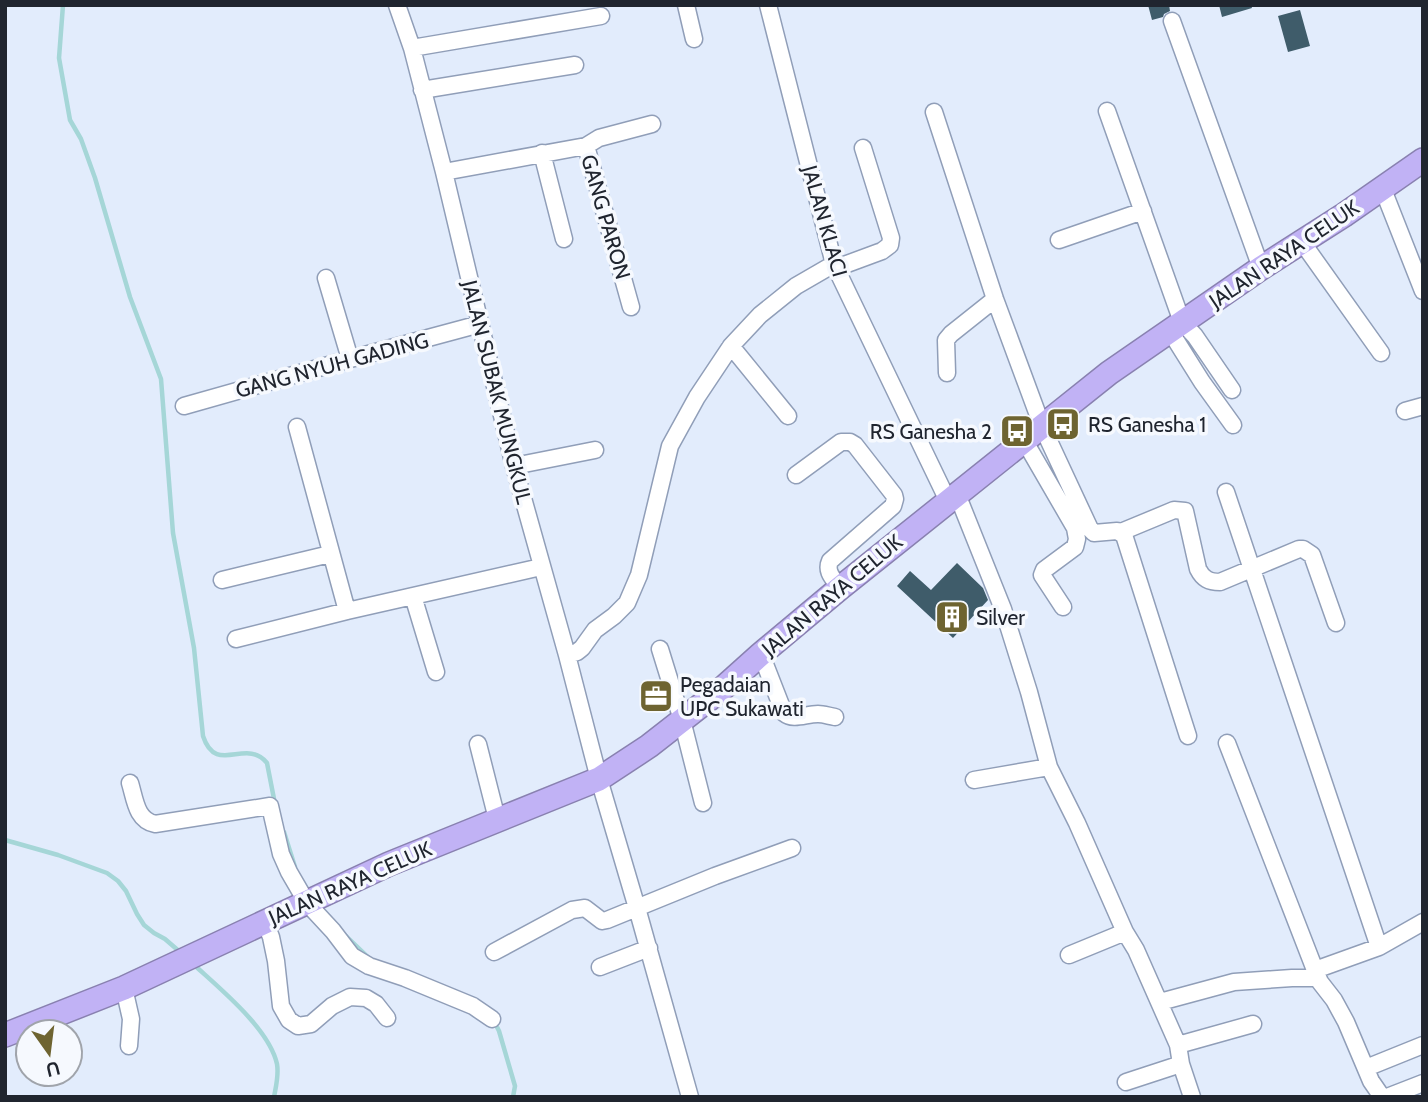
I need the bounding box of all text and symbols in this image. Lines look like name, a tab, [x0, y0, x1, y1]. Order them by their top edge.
street label: GANG PARON	[576, 152, 636, 282]
street label: JALAN KLACI	[797, 161, 853, 280]
street label: JALAN RAYA CELUK	[1203, 194, 1364, 314]
street label: JALAN SUBAK MUNGKUL	[457, 277, 537, 507]
street label: GANG NYUH GADING	[233, 327, 431, 403]
bus stop icon: RS Ganesha 1	[1044, 405, 1082, 443]
bus stop icon: RS Ganesha 2	[998, 412, 1036, 450]
place label: RS Ganesha 1	[1088, 412, 1206, 437]
place label: RS Ganesha 2	[870, 419, 992, 444]
street label: JALAN RAYA CELUK	[756, 529, 907, 662]
building icon: Silver	[933, 598, 971, 636]
place label: Silver	[976, 605, 1025, 630]
place label: Pegadaian UPC Sukawati	[680, 672, 804, 721]
office icon: Pegadaian UPC Sukawati	[637, 677, 675, 715]
street label: JALAN RAYA CELUK	[264, 836, 435, 931]
north arrow	[14, 1018, 84, 1088]
text: U	[44, 1056, 62, 1082]

